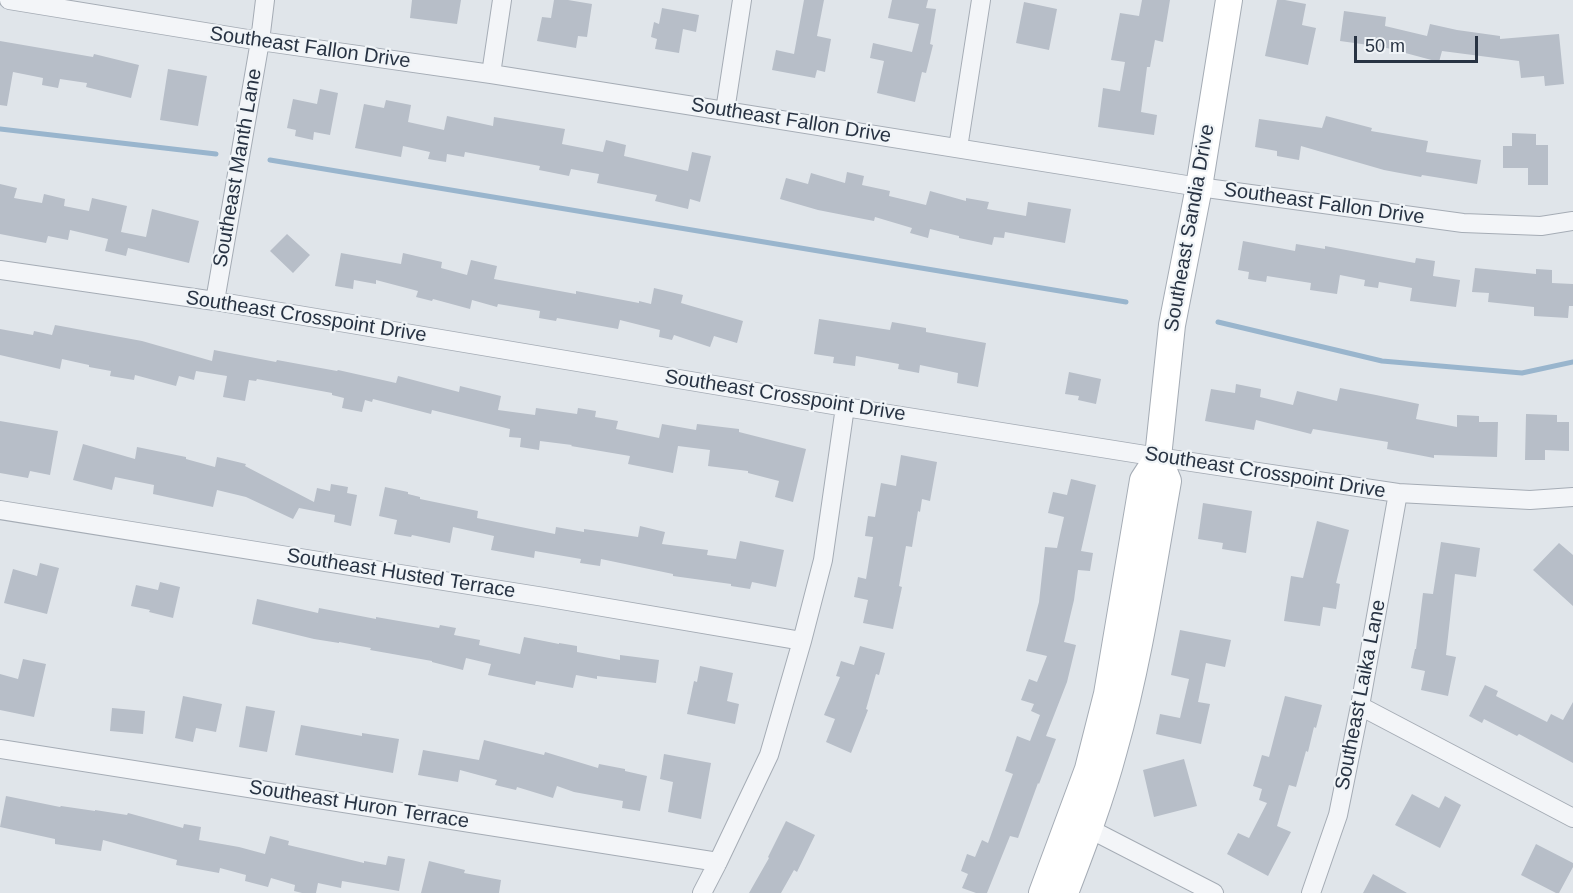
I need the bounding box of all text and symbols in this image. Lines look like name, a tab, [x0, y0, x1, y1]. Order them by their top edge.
street label: Southeast Fallon Drive	[208, 22, 412, 74]
scale bar	[1357, 24, 1482, 62]
text: 50 m	[1365, 36, 1405, 56]
street label: Southeast Manth Lane	[209, 67, 267, 269]
street label: Southeast Fallon Drive	[689, 93, 893, 149]
street label: Southeast Sandia Drive	[1160, 122, 1220, 334]
street label: Southeast Fallon Drive	[1222, 178, 1426, 230]
street label: Southeast Crosspoint Drive	[184, 286, 428, 348]
street label: Southeast Crosspoint Drive	[663, 365, 907, 427]
street label: Southeast Crosspoint Drive	[1143, 442, 1387, 504]
street label: Southeast Husted Terrace	[285, 544, 517, 604]
street label: Southeast Laika Lane	[1331, 598, 1391, 792]
street label: Southeast Huron Terrace	[247, 776, 471, 834]

